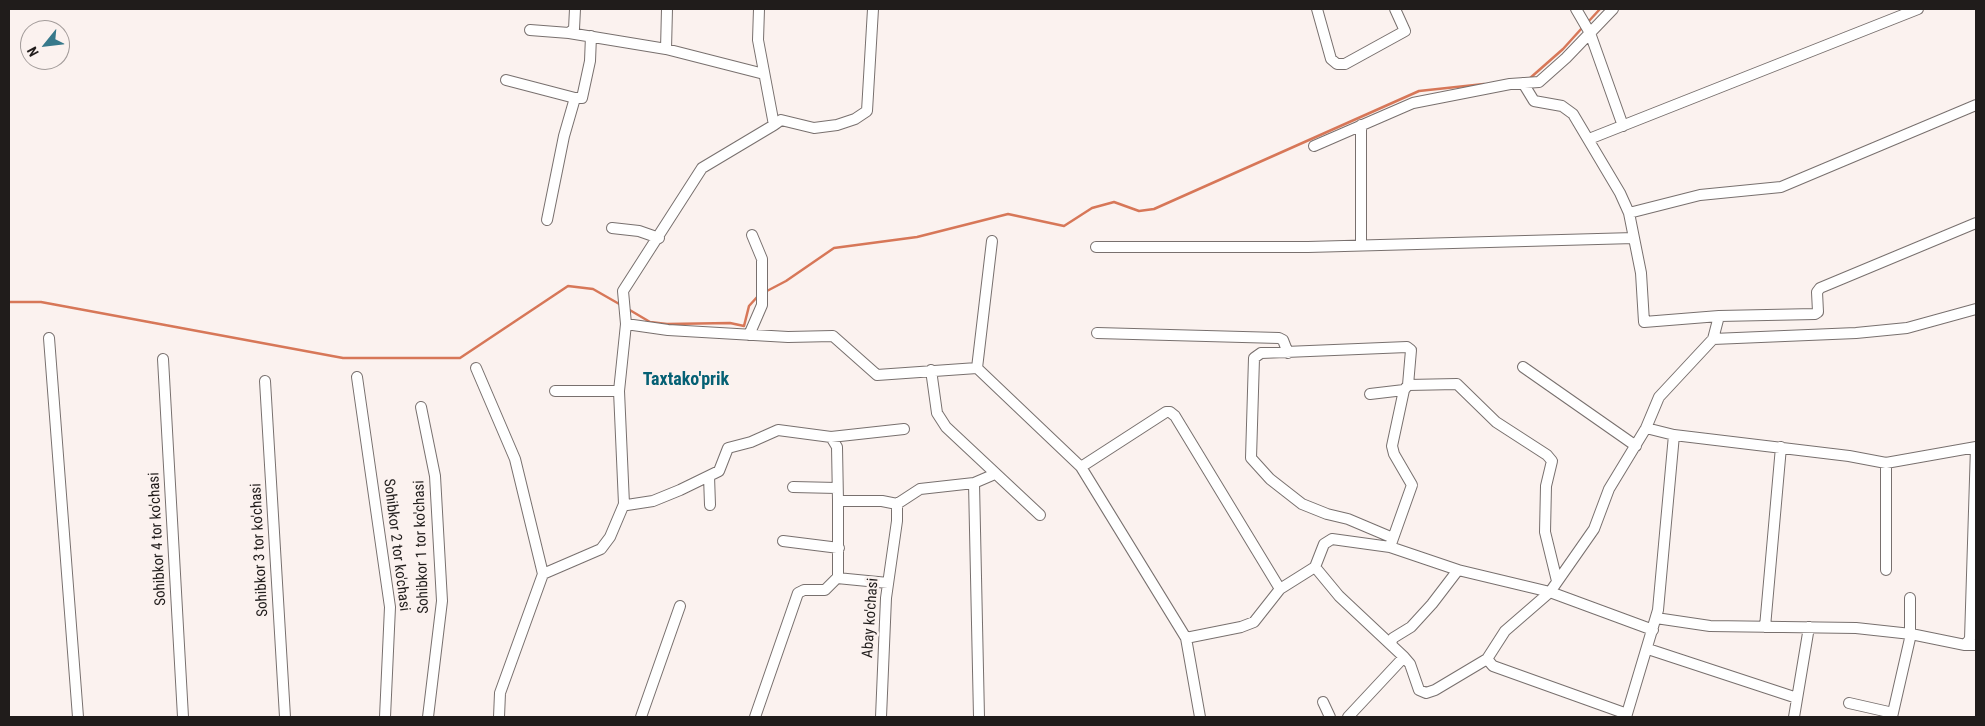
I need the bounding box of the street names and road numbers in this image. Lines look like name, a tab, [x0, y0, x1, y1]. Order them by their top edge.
street label: Sohibkor 4 tor ko'chasi	[146, 472, 170, 606]
street label: Sohibkor 2 tor ko'chasi	[379, 478, 413, 612]
street label: Sohibkor 1 tor ko'chasi	[411, 480, 433, 614]
street label: Sohibkor 3 tor ko'chasi	[248, 483, 272, 617]
street label: Abay ko'chasi	[859, 578, 883, 658]

